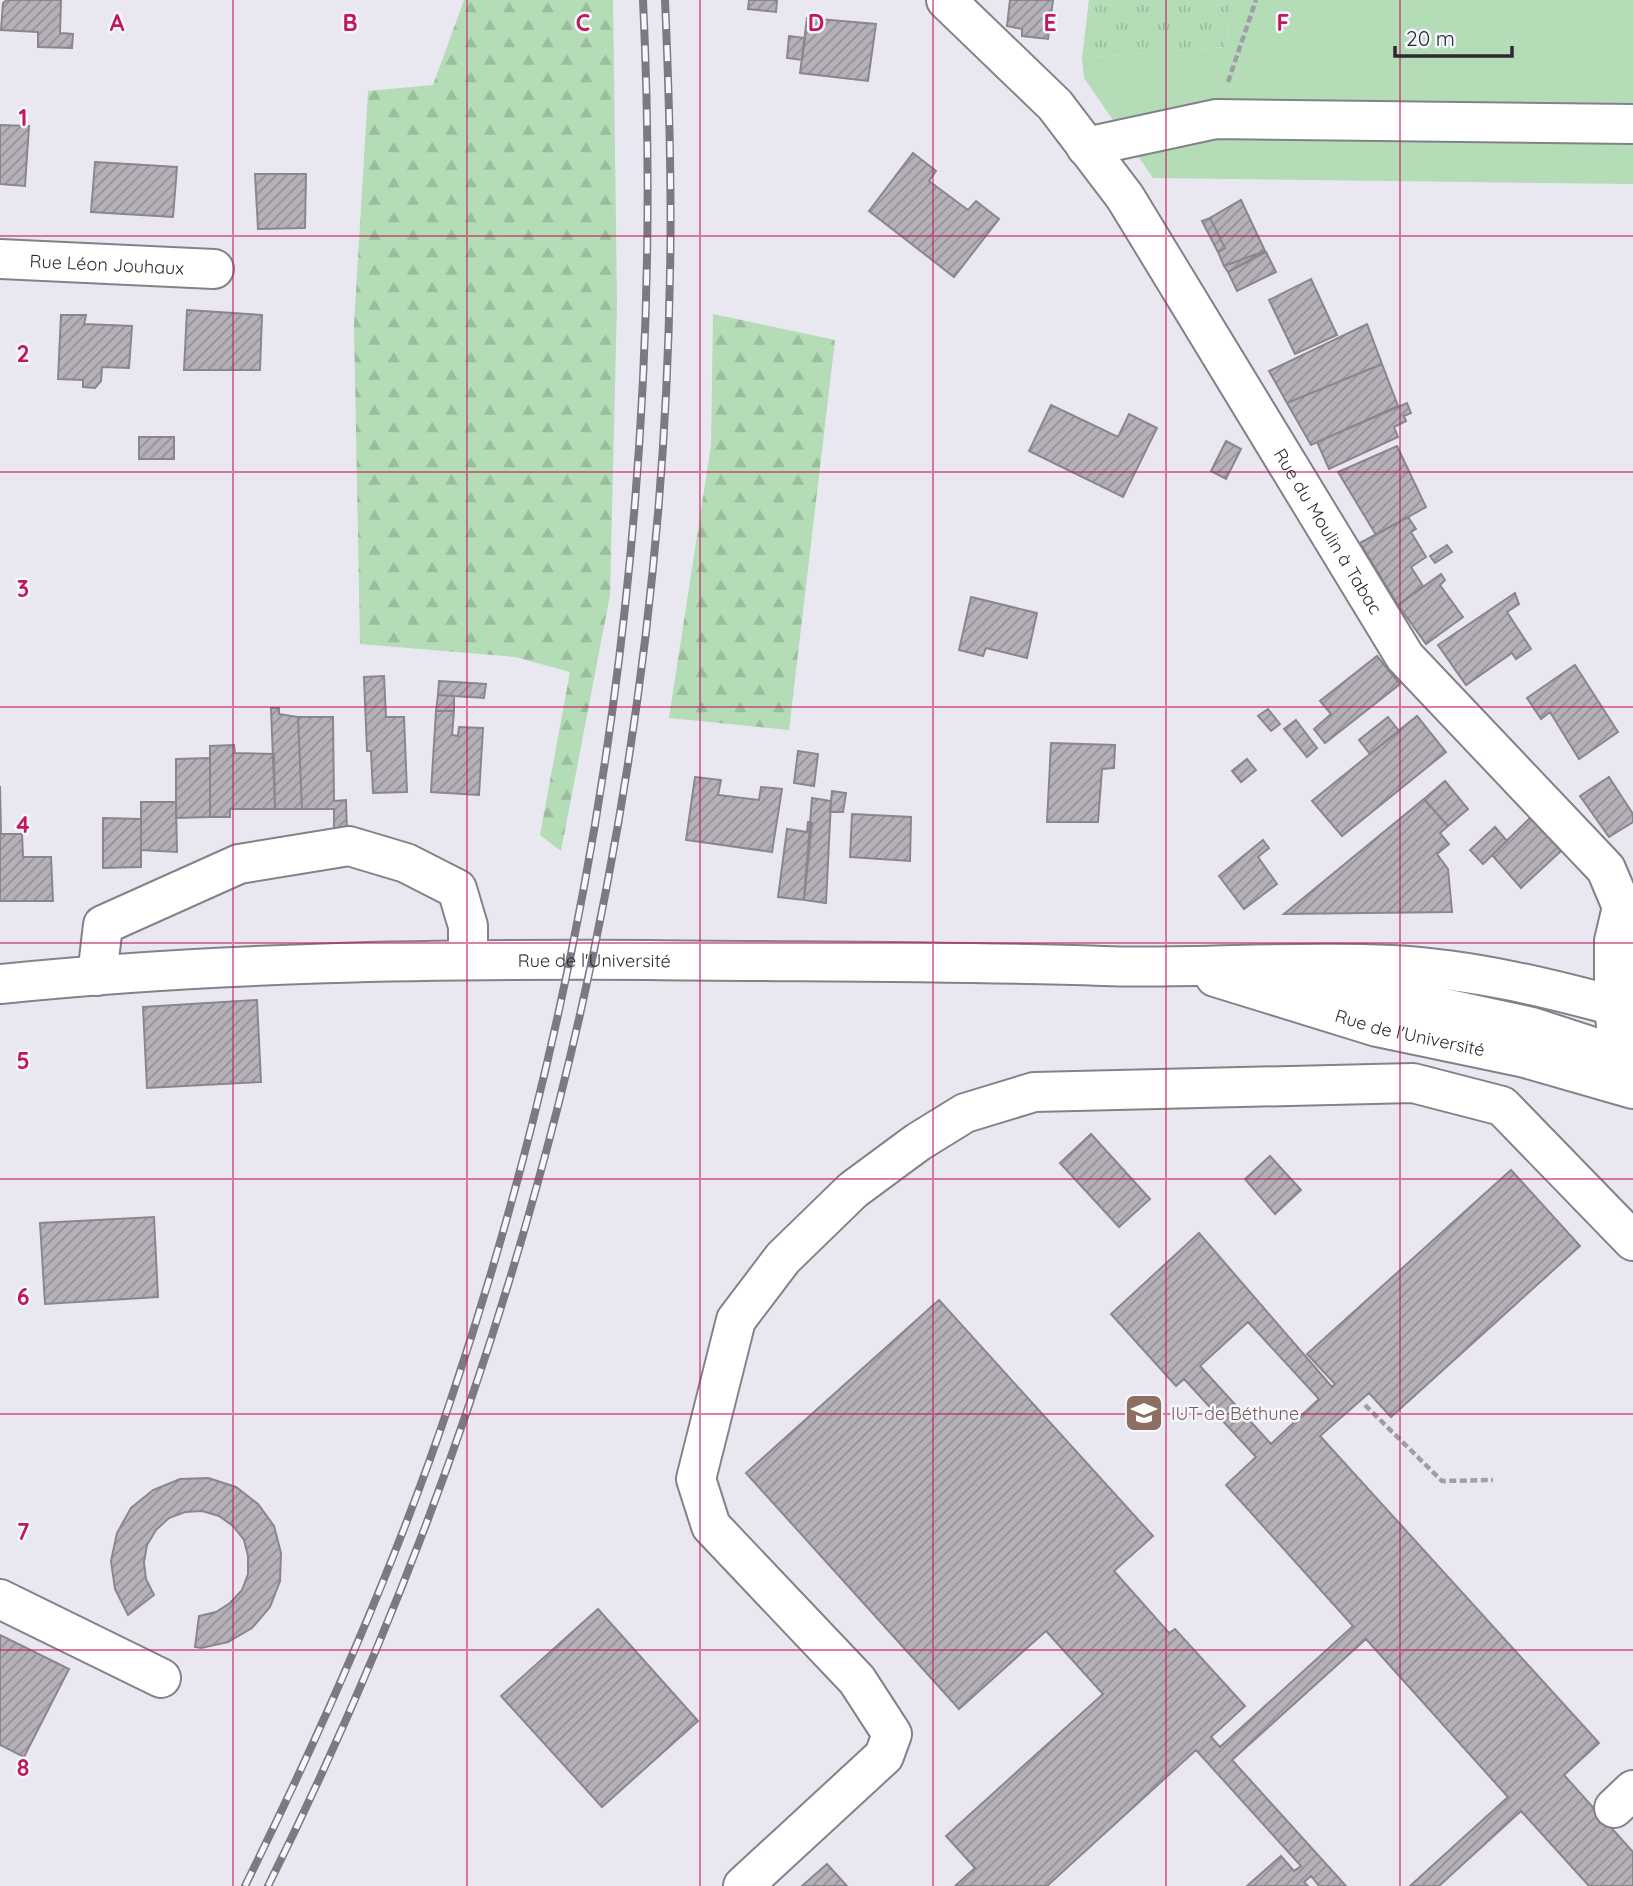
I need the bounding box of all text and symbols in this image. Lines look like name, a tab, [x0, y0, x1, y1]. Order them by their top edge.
text: A	[110, 8, 125, 37]
text: B	[342, 8, 358, 37]
text: C	[576, 8, 590, 37]
text: D	[808, 8, 824, 37]
text: E	[1043, 8, 1057, 37]
text: F	[1277, 8, 1289, 37]
scale bar	[1395, 14, 1512, 58]
text: 20 m	[1406, 25, 1455, 51]
text: 1	[19, 103, 27, 132]
street label: Rue Léon Jouhaux	[29, 249, 185, 279]
text: 2	[16, 339, 30, 368]
street label: Rue du Moulin à Tabac	[1269, 444, 1388, 618]
text: 3	[17, 574, 29, 603]
text: 4	[16, 810, 30, 839]
street label: Rue de l'Université	[518, 948, 671, 972]
street label: Rue de l'Université	[1332, 1003, 1487, 1061]
text: 5	[16, 1046, 30, 1075]
text: 6	[17, 1282, 29, 1311]
school or university icon: IUT de Béthune	[1123, 1392, 1165, 1434]
place label: IUT de Béthune	[1171, 1402, 1299, 1425]
text: 7	[17, 1517, 30, 1546]
text: 8	[17, 1753, 29, 1782]

